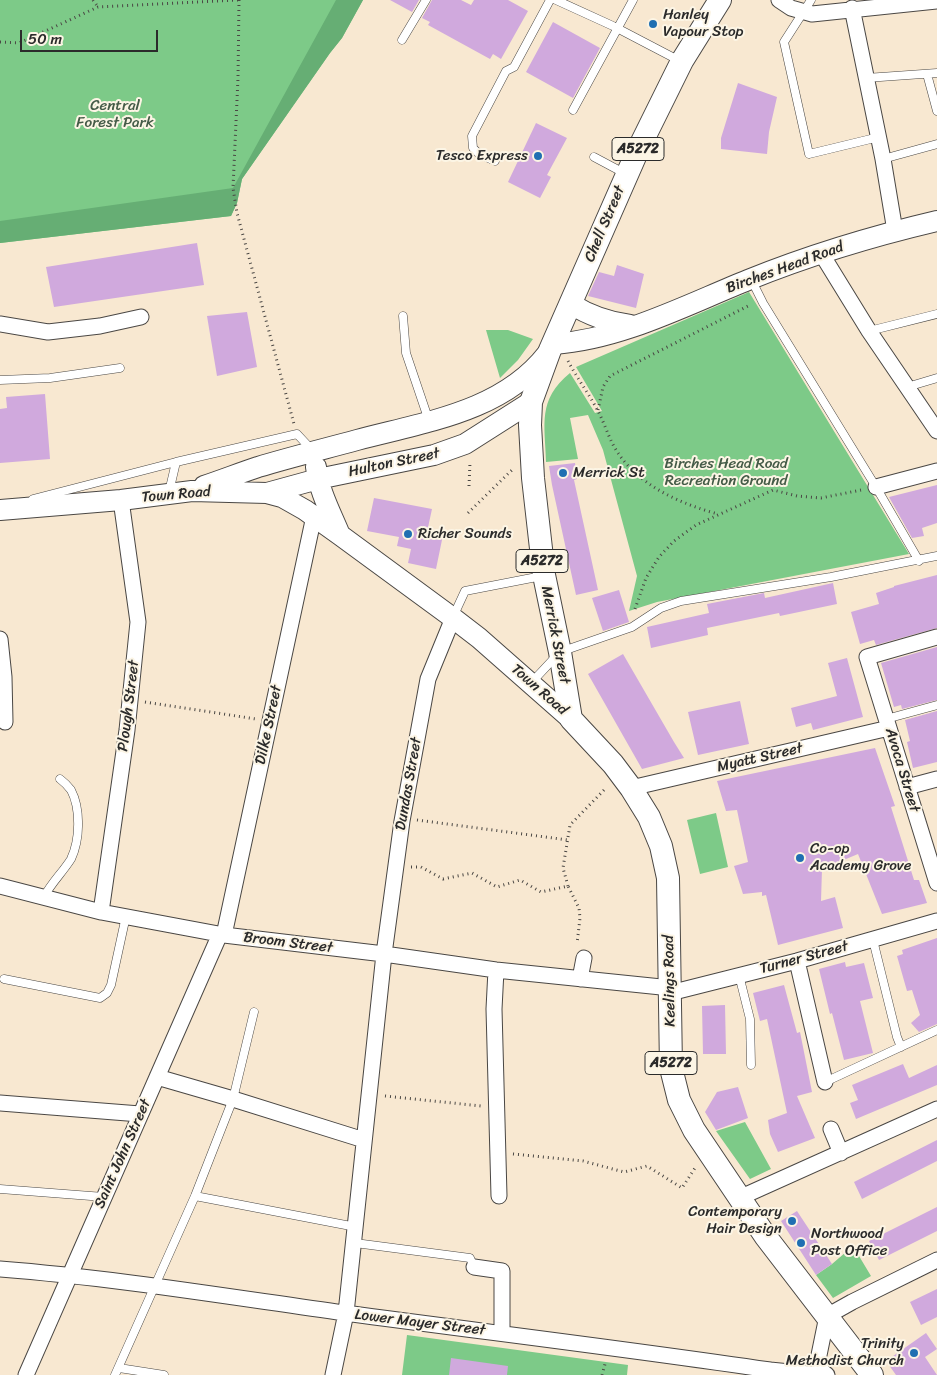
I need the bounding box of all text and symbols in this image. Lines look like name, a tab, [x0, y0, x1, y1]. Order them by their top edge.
place label: Hanley Vapour Stop	[663, 6, 744, 41]
marker: Hanley Vapour Stop	[647, 18, 659, 30]
scale bar	[22, 20, 160, 52]
text: 50 m	[28, 26, 62, 52]
park label: Central Forest Park	[76, 97, 154, 132]
road number: A5272	[612, 138, 664, 160]
place label: Tesco Express	[436, 147, 528, 165]
marker: Tesco Express	[532, 150, 544, 162]
street label: Chell Street	[581, 183, 629, 265]
street label: Birches Head Road	[724, 238, 846, 298]
street label: Hulton Street	[347, 445, 441, 481]
park label: Birches Head Road Recreation Ground	[664, 455, 788, 490]
place label: Merrick St	[573, 464, 645, 482]
marker: Merrick St	[557, 467, 569, 479]
street label: Town Road	[141, 483, 211, 507]
place label: Richer Sounds	[418, 525, 512, 543]
marker: Richer Sounds	[402, 528, 414, 540]
road number: A5272	[516, 550, 568, 572]
street label: Merrick Street	[537, 585, 573, 685]
street label: Plough Street	[114, 659, 144, 753]
street label: Town Road	[507, 661, 571, 719]
street label: Dilke Street	[252, 684, 286, 766]
street label: Avoca Street	[881, 726, 923, 814]
street label: Dundas Street	[392, 736, 426, 832]
street label: Myatt Street	[715, 739, 805, 777]
place label: Co-op Academy Grove	[810, 840, 911, 875]
marker: Co-op Academy Grove	[794, 852, 806, 864]
street label: Broom Street	[242, 929, 334, 957]
street label: Keelings Road	[660, 935, 680, 1027]
street label: Turner Street	[758, 938, 850, 978]
road number: A5272	[645, 1052, 697, 1074]
street label: Saint John Street	[91, 1097, 155, 1211]
place label: Contemporary Hair Design	[688, 1203, 782, 1238]
marker: Contemporary Hair Design	[786, 1215, 798, 1227]
place label: Northwood Post Office	[811, 1225, 887, 1260]
marker: Northwood Post Office	[795, 1237, 807, 1249]
street label: Lower Mayer Street	[354, 1306, 486, 1340]
place label: Trinity Methodist Church	[786, 1335, 904, 1370]
marker: Trinity Methodist Church	[908, 1347, 920, 1359]

